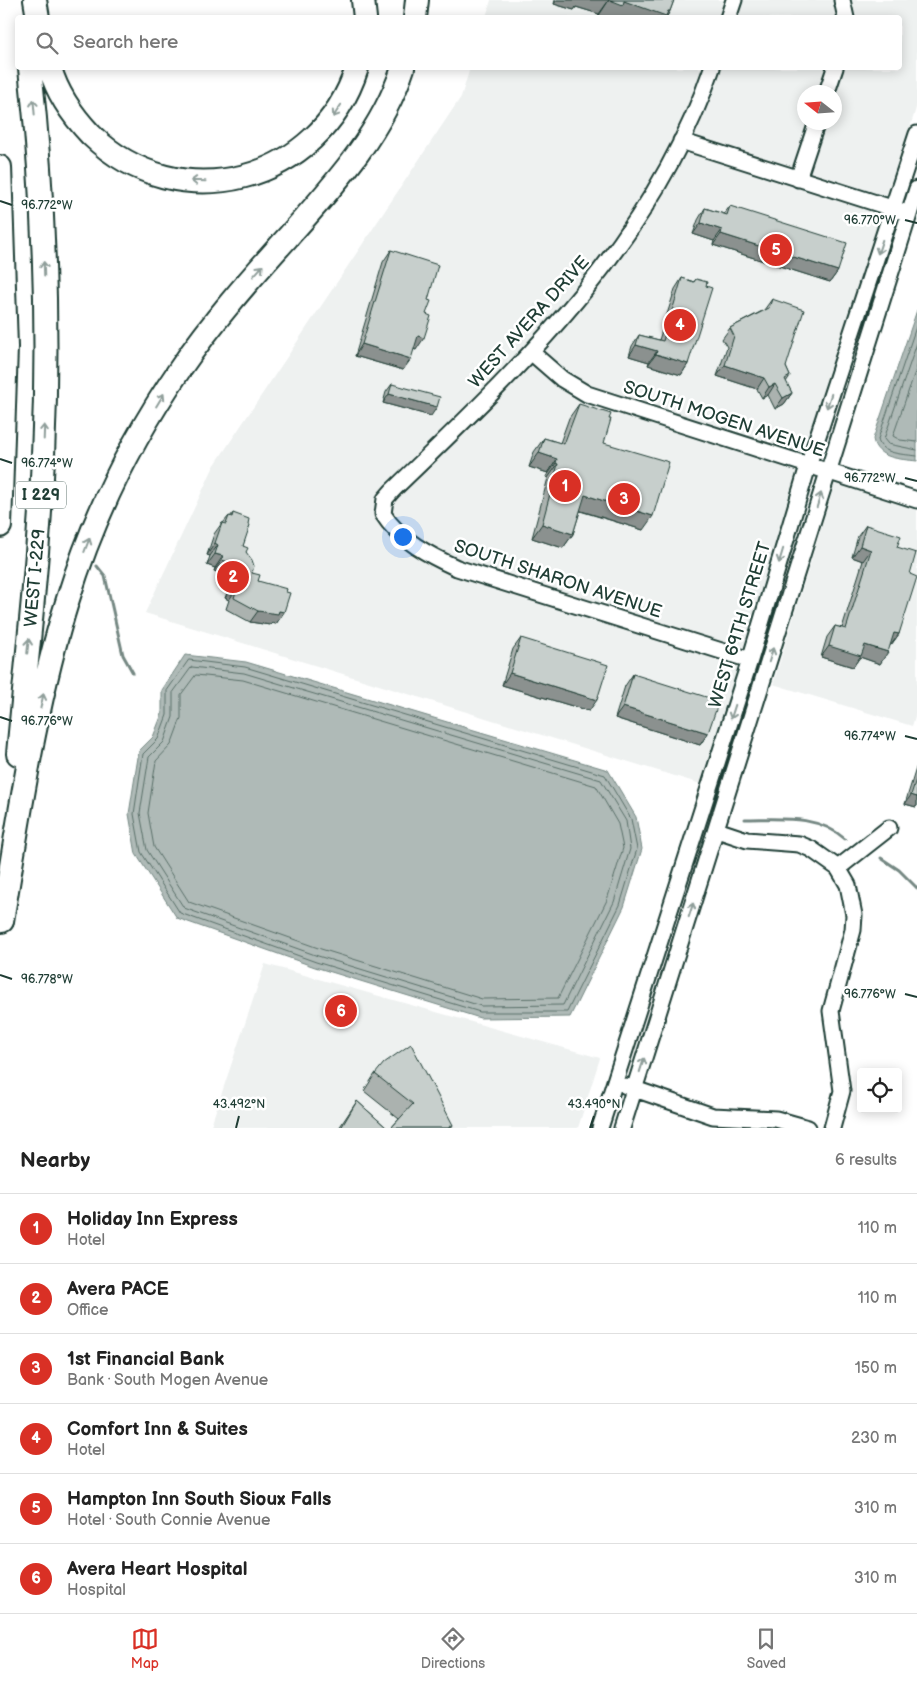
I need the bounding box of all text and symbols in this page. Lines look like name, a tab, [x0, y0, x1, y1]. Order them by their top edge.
search box	[15, 15, 902, 70]
icon: search	[33, 29, 61, 57]
text: Search here	[73, 31, 178, 54]
north arrow	[797, 85, 842, 130]
one-way arrow	[30, 99, 39, 115]
one-way arrow	[331, 104, 341, 118]
one-way arrow	[190, 176, 206, 186]
text: 96.772°W	[21, 198, 73, 213]
text: 96.770°W	[844, 213, 896, 228]
pin: 5	[760, 231, 792, 269]
one-way arrow	[874, 238, 884, 254]
street label: WEST AVERA DRIVE	[464, 252, 594, 392]
one-way arrow	[40, 262, 49, 278]
one-way arrow	[252, 264, 264, 277]
pin: 4	[664, 306, 696, 344]
street label: SOUTH MOGEN AVENUE	[621, 376, 827, 462]
one-way arrow	[824, 393, 833, 408]
one-way arrow	[155, 394, 165, 408]
one-way arrow	[39, 424, 49, 440]
text: 96.774°W	[21, 456, 73, 471]
pin: 1	[549, 467, 581, 505]
text: 96.772°W	[844, 471, 896, 486]
pin: 3	[608, 480, 640, 518]
road number: I 229	[16, 482, 66, 508]
one-way arrow	[815, 492, 825, 508]
your location	[390, 524, 416, 550]
street label: WEST I-229	[20, 528, 50, 628]
street label: SOUTH SHARON AVENUE	[451, 535, 665, 623]
one-way arrow	[83, 538, 92, 553]
street label: WEST 69TH STREET	[705, 539, 775, 711]
one-way arrow	[775, 548, 785, 564]
pin: 2	[217, 558, 249, 596]
one-way arrow	[23, 638, 33, 654]
one-way arrow	[767, 647, 777, 663]
one-way arrow	[37, 693, 47, 709]
one-way arrow	[728, 703, 738, 719]
text: 96.776°W	[21, 714, 73, 729]
text: 96.774°W	[844, 729, 896, 744]
one-way arrow	[687, 902, 697, 918]
text: 96.778°W	[21, 972, 73, 987]
text: 96.776°W	[844, 987, 896, 1002]
pin: 6	[325, 992, 357, 1030]
one-way arrow	[638, 1058, 647, 1073]
map controls	[857, 1068, 902, 1113]
button: locate	[857, 1068, 902, 1113]
text: 43.492°N	[213, 1097, 265, 1112]
text: 43.490°N	[568, 1097, 620, 1112]
text: Nearby	[20, 1148, 90, 1173]
text: 6 results	[835, 1151, 897, 1170]
text: Holiday Inn Express	[67, 1208, 238, 1231]
text: 1	[33, 1219, 39, 1238]
text: 110 m	[858, 1219, 897, 1238]
text: Hotel	[67, 1231, 105, 1250]
text: Avera PACE	[67, 1278, 169, 1301]
text: 2	[31, 1289, 41, 1308]
text: 110 m	[858, 1289, 897, 1308]
text: Office	[67, 1301, 109, 1320]
text: 1st Financial Bank	[67, 1348, 224, 1371]
text: 3	[31, 1359, 41, 1378]
text: 150 m	[855, 1359, 897, 1378]
text: Bank · South Mogen Avenue	[67, 1371, 268, 1390]
text: Comfort Inn & Suites	[67, 1418, 248, 1441]
text: 4	[31, 1429, 41, 1448]
text: 230 m	[851, 1429, 897, 1448]
text: Hotel	[67, 1441, 105, 1460]
text: Hampton Inn South Sioux Falls	[67, 1488, 331, 1511]
text: 5	[31, 1499, 41, 1518]
text: 310 m	[854, 1499, 897, 1518]
text: Hotel · South Connie Avenue	[67, 1511, 271, 1530]
text: Avera Heart Hospital	[67, 1558, 248, 1581]
text: 6	[31, 1569, 41, 1588]
text: 310 m	[854, 1569, 897, 1588]
text: Hospital	[67, 1581, 126, 1600]
tab: Map	[131, 1625, 159, 1672]
tab: Directions	[421, 1625, 485, 1672]
tab: Saved	[747, 1625, 786, 1672]

